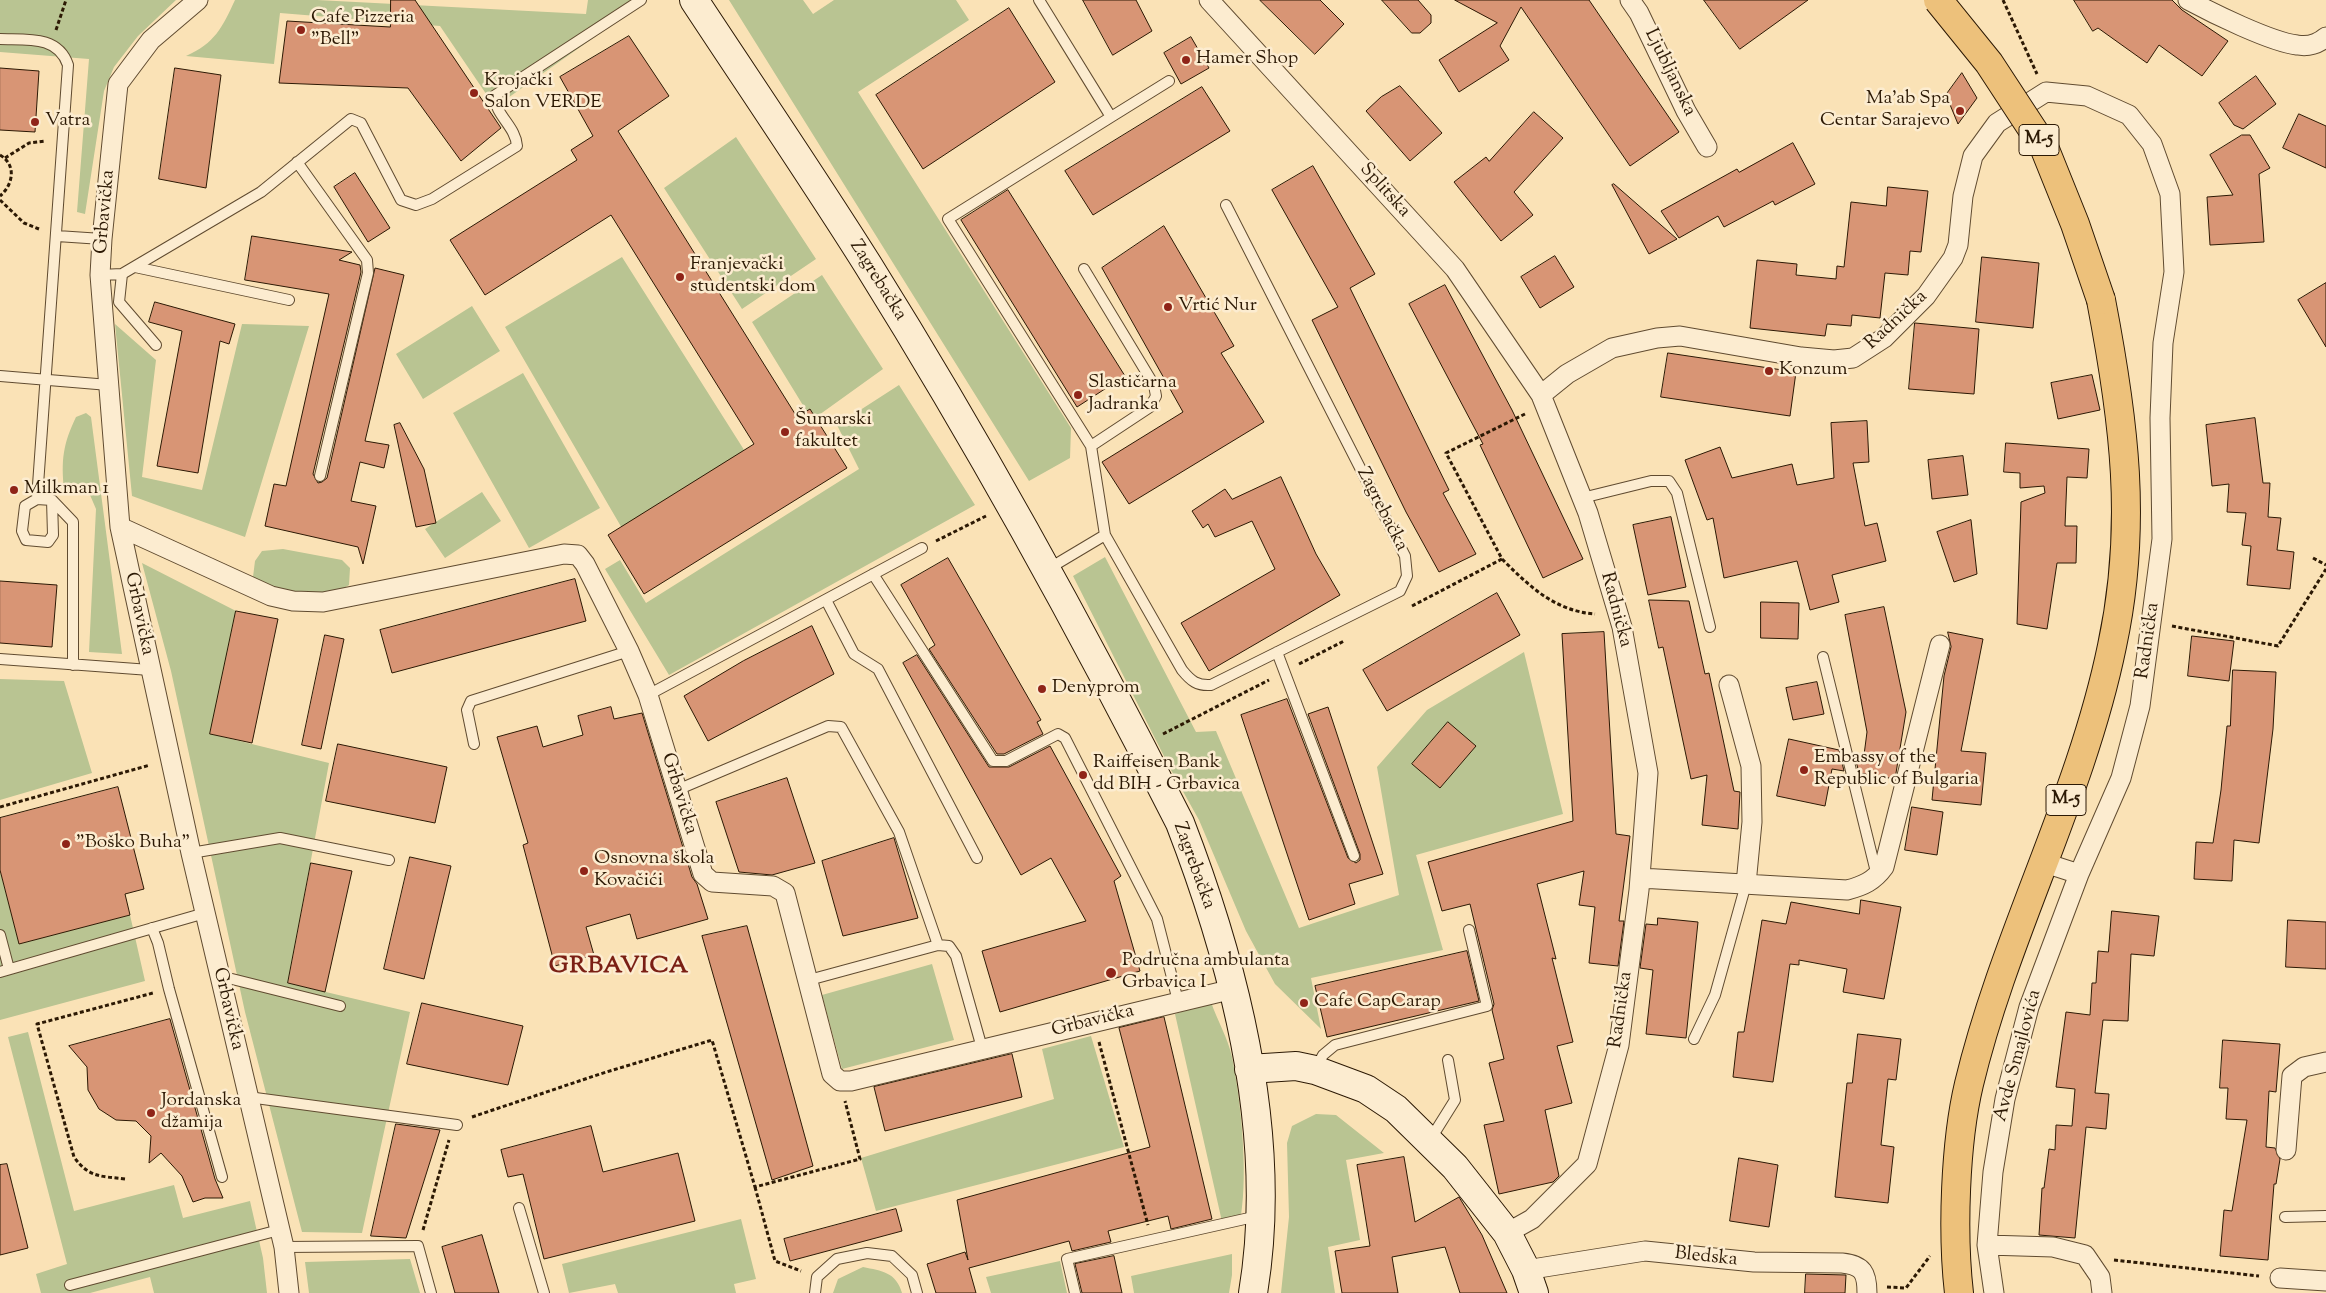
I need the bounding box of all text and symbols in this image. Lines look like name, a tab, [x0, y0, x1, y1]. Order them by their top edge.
place label: Cafe Pizzeria "Bell"	[311, 8, 414, 52]
marker: Cafe Pizzeria "Bell"	[295, 24, 307, 36]
street label: Ljubljanska	[1638, 25, 1700, 121]
place label: Hamer Shop	[1196, 49, 1298, 71]
marker: Hamer Shop	[1180, 54, 1192, 66]
place label: Krojački Salon VERDE	[484, 71, 602, 115]
marker: Krojački Salon VERDE	[468, 87, 480, 99]
place label: Ma'ab Spa Centar Sarajevo	[1820, 89, 1950, 133]
marker: Ma'ab Spa Centar Sarajevo	[1954, 105, 1966, 117]
place label: Vatra	[45, 111, 90, 133]
marker: Vatra	[29, 116, 41, 128]
road number: M-5	[2019, 124, 2059, 156]
street label: Splitska	[1354, 159, 1414, 223]
street label: Grbavička	[91, 169, 121, 255]
street label: Zagrebačka	[843, 236, 911, 326]
place label: Franjevački studentski dom	[690, 255, 816, 299]
marker: Franjevački studentski dom	[674, 271, 686, 283]
street label: Radnička	[1861, 286, 1933, 356]
place label: Vrtić Nur	[1178, 296, 1257, 318]
marker: Vrtić Nur	[1162, 301, 1174, 313]
place label: Konzum	[1779, 360, 1847, 382]
marker: Konzum	[1763, 365, 1775, 377]
place label: Slastičarna Jadranka	[1088, 373, 1177, 417]
marker: Slastičarna Jadranka	[1072, 389, 1084, 401]
place label: Šumarski fakultet	[795, 410, 872, 454]
marker: Šumarski fakultet	[779, 426, 791, 438]
street label: Zagrebačka	[1350, 464, 1412, 556]
place label: Milkman 1	[24, 479, 109, 501]
marker: Milkman 1	[8, 484, 20, 496]
street label: Grbavička	[118, 570, 158, 658]
street label: Radnička	[1594, 570, 1636, 650]
street label: Radnička	[2132, 601, 2166, 681]
place label: Denyprom	[1052, 678, 1140, 700]
marker: Denyprom	[1036, 683, 1048, 695]
place label: Embassy of the Republic of Bulgaria	[1814, 748, 1979, 792]
street label: Grbavička	[655, 750, 701, 838]
place label: Raiffeisen Bank dd BIH - Grbavica	[1093, 753, 1240, 797]
marker: Embassy of the Republic of Bulgaria	[1798, 764, 1810, 776]
marker: Raiffeisen Bank dd BIH - Grbavica	[1077, 769, 1089, 781]
road number: M-5	[2046, 784, 2086, 816]
street label: Zagrebačka	[1167, 819, 1219, 913]
place label: "Boško Buha"	[76, 833, 190, 855]
marker: "Boško Buha"	[60, 838, 72, 850]
place label: Osnovna škola Kovačići	[594, 849, 714, 893]
marker: Osnovna škola Kovačići	[578, 865, 590, 877]
place label: Područna ambulanta Grbavica I	[1122, 951, 1290, 995]
district label: GRBAVICA	[548, 954, 690, 982]
street label: Grbavička	[206, 965, 248, 1053]
marker: Područna ambulanta Grbavica I	[1104, 966, 1118, 980]
street label: Radnička	[1605, 970, 1639, 1050]
street label: Avde Smajlovića	[1990, 988, 2048, 1124]
place label: Cafe CapCarap	[1314, 992, 1441, 1014]
marker: Cafe CapCarap	[1298, 997, 1310, 1009]
street label: Grbavička	[1049, 1001, 1137, 1043]
place label: Jordanska džamija	[161, 1091, 241, 1135]
marker: Jordanska džamija	[145, 1107, 157, 1119]
street label: Bledska	[1673, 1243, 1739, 1273]

